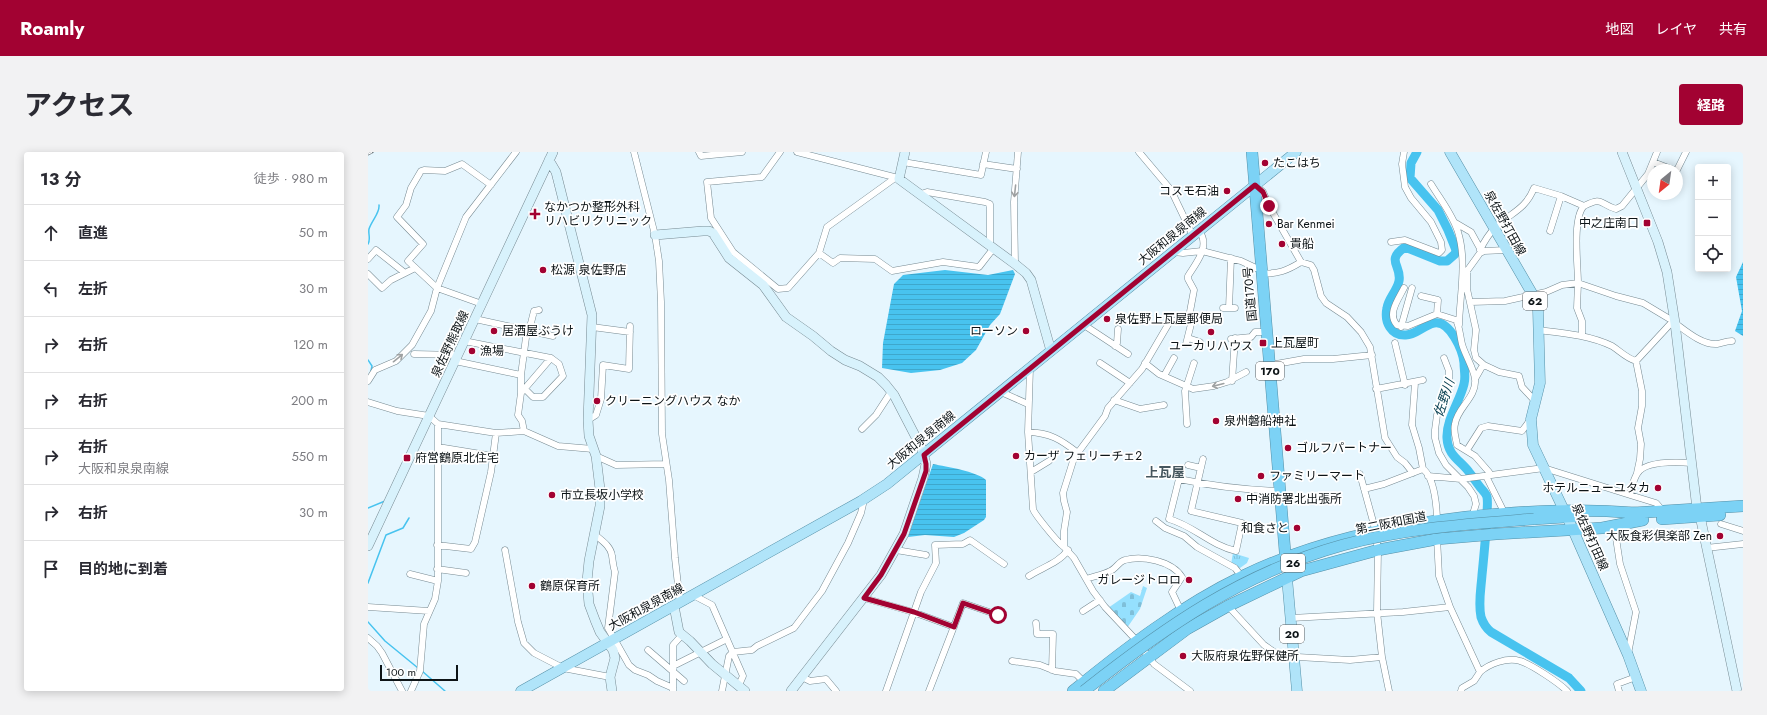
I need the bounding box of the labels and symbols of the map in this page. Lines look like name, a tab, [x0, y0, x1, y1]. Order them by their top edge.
place label: たこはち	[1273, 154, 1321, 172]
marker: たこはち	[1260, 158, 1270, 168]
north arrow	[1647, 164, 1683, 200]
place label: コスモ石油	[1159, 182, 1219, 200]
one-way arrow	[1011, 184, 1019, 197]
marker: コスモ石油	[1222, 186, 1232, 196]
street label: 泉佐野打田線	[1480, 187, 1530, 259]
route end	[1260, 197, 1278, 215]
place label: なかつか整形外科 リハビリクリニック	[544, 198, 652, 230]
street label: 大阪和泉泉南線	[1134, 203, 1210, 269]
marker: なかつか整形外科 リハビリクリニック	[529, 208, 541, 220]
place label: 中之庄南口	[1579, 214, 1639, 232]
place label: Bar Kenmei	[1277, 215, 1335, 233]
marker: 中之庄南口	[1642, 218, 1652, 228]
marker: Bar Kenmei	[1264, 219, 1274, 229]
place label: 貴船	[1290, 235, 1314, 253]
marker: 貴船	[1277, 239, 1287, 249]
place label: 松源 泉佐野店	[551, 261, 627, 279]
marker: 松源 泉佐野店	[538, 265, 548, 275]
street label: 国道170号	[1239, 266, 1261, 322]
road number: 62	[1523, 292, 1547, 310]
street label: 泉佐野熊取線	[427, 308, 473, 380]
place label: 泉佐野上瓦屋郵便局	[1115, 310, 1223, 328]
marker: 泉佐野上瓦屋郵便局	[1102, 314, 1112, 324]
place label: 居酒屋ぶうけ	[502, 322, 574, 340]
place label: ローソン	[970, 322, 1018, 340]
marker: 居酒屋ぶうけ	[489, 326, 499, 336]
marker: ローソン	[1021, 326, 1031, 336]
marker: ユーカリハウス	[1206, 327, 1216, 337]
place label: 上瓦屋町	[1271, 334, 1319, 352]
place label: ユーカリハウス	[1169, 337, 1253, 355]
marker: 上瓦屋町	[1258, 338, 1268, 348]
place label: 漁場	[480, 342, 504, 360]
marker: 漁場	[467, 346, 477, 356]
one-way arrow	[392, 354, 403, 363]
road number: 170	[1256, 362, 1284, 380]
water label: 佐野川	[1429, 375, 1460, 420]
one-way arrow	[1211, 382, 1224, 389]
place label: クリーニングハウス なか	[605, 392, 741, 410]
marker: クリーニングハウス なか	[592, 396, 602, 406]
street label: 大阪和泉泉南線	[883, 407, 959, 473]
place label: 泉州磐船神社	[1224, 412, 1296, 430]
marker: 泉州磐船神社	[1211, 416, 1221, 426]
place label: ゴルフパートナー	[1296, 439, 1392, 457]
marker: ゴルフパートナー	[1283, 443, 1293, 453]
place label: カーザ フェリーチェ2	[1024, 447, 1142, 465]
place label: 府営鶴原北住宅	[415, 449, 499, 467]
marker: カーザ フェリーチェ2	[1011, 451, 1021, 461]
marker: 府営鶴原北住宅	[402, 453, 412, 463]
district label: 上瓦屋	[1145, 463, 1185, 482]
place label: ファミリーマート	[1269, 467, 1365, 485]
marker: ファミリーマート	[1256, 471, 1266, 481]
place label: ホテルニューユタカ	[1542, 479, 1650, 497]
marker: ホテルニューユタカ	[1653, 483, 1663, 493]
place label: 市立長坂小学校	[560, 486, 644, 504]
marker: 市立長坂小学校	[547, 490, 557, 500]
place label: 中消防署北出張所	[1246, 490, 1342, 508]
marker: 中消防署北出張所	[1233, 494, 1243, 504]
street label: 泉佐野打田線	[1567, 500, 1613, 574]
street label: 第二阪和国道	[1354, 507, 1428, 539]
place label: 和食さと	[1241, 519, 1289, 537]
marker: 和食さと	[1292, 523, 1302, 533]
place label: 大阪食彩倶楽部 Zen	[1606, 527, 1712, 545]
marker: 大阪食彩倶楽部 Zen	[1715, 531, 1725, 541]
road number: 26	[1281, 554, 1305, 572]
place label: ガレージトロロ	[1097, 571, 1181, 589]
marker: ガレージトロロ	[1184, 575, 1194, 585]
place label: 鶴原保育所	[540, 577, 600, 595]
street label: 大阪和泉泉南線	[605, 579, 687, 635]
marker: 鶴原保育所	[527, 581, 537, 591]
route start	[989, 606, 1007, 624]
road number: 20	[1280, 625, 1304, 643]
place label: 大阪府泉佐野保健所	[1191, 647, 1299, 665]
marker: 大阪府泉佐野保健所	[1178, 651, 1188, 661]
scale bar	[380, 663, 458, 682]

